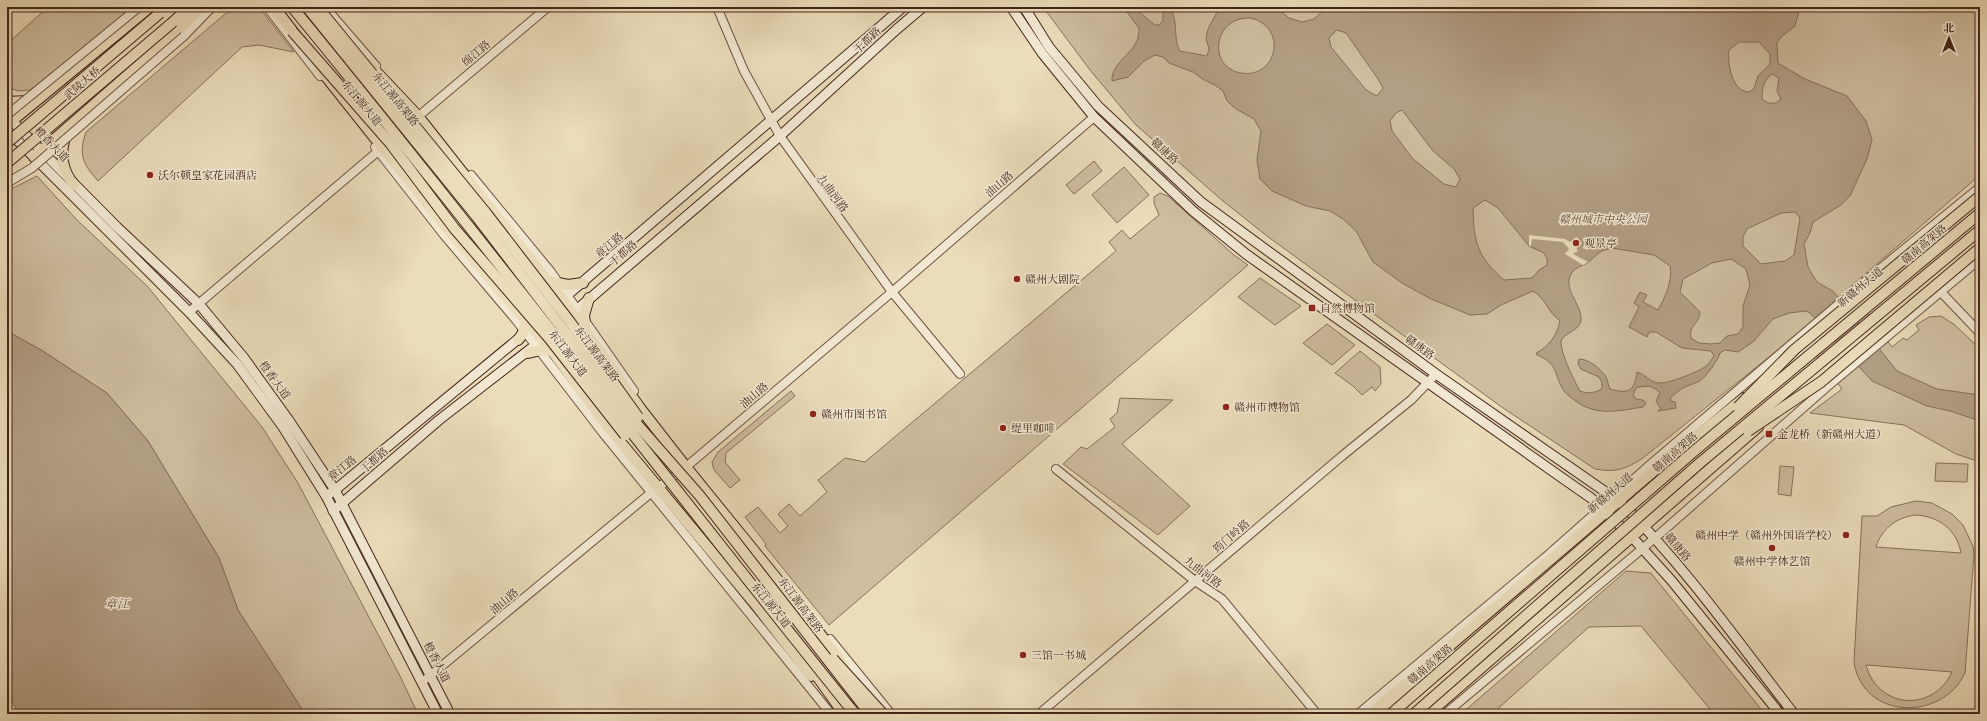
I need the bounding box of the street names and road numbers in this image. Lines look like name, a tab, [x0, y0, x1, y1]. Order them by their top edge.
street label: 于都路	[850, 24, 884, 56]
street label: 绵江路	[459, 37, 493, 69]
street label: 武陵大桥	[61, 63, 103, 103]
street label: 东江源高架路	[370, 69, 422, 129]
street label: 东江源大道	[339, 77, 385, 129]
street label: 橙香大道	[32, 123, 72, 165]
street label: 赣康路	[1148, 135, 1182, 167]
street label: 油山路	[982, 168, 1016, 200]
street label: 九曲河路	[814, 171, 852, 215]
street label: 赣南高架路	[1898, 221, 1950, 267]
street label: 章江路	[592, 229, 626, 261]
street label: 于都路	[606, 237, 640, 269]
street label: 新赣州大道	[1834, 264, 1886, 310]
street label: 东江源高架路	[572, 323, 622, 385]
street label: 东江源大道	[546, 327, 590, 379]
street label: 赣康路	[1403, 332, 1437, 362]
street label: 橙香大道	[256, 358, 294, 402]
street label: 油山路	[737, 379, 771, 411]
street label: 赣南高架路	[1650, 429, 1700, 475]
street label: 于都路	[357, 444, 391, 476]
street label: 章江路	[325, 452, 359, 484]
street label: 新赣州大道	[1585, 470, 1635, 516]
street label: 筠门岭路	[1210, 516, 1252, 556]
street label: 赣康路	[1662, 530, 1694, 564]
street label: 九曲河路	[1181, 553, 1225, 591]
street label: 东江源高架路	[776, 574, 826, 636]
street label: 东江源大道	[748, 579, 794, 631]
street label: 油山路	[487, 585, 521, 617]
street label: 橙香大道	[421, 639, 453, 685]
street label: 赣南高架路	[1405, 641, 1455, 687]

